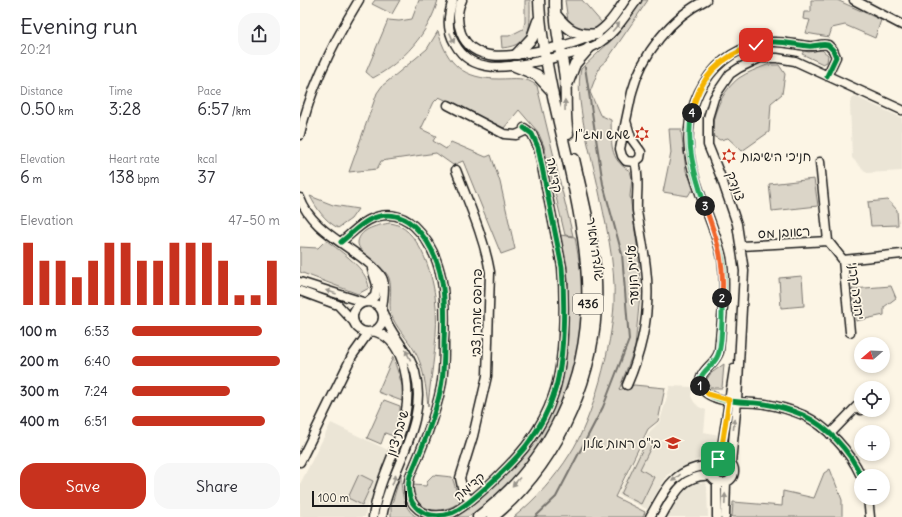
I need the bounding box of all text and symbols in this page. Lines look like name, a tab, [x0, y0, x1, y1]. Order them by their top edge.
text: Evening run	[20, 12, 138, 40]
button: share	[238, 13, 280, 55]
one-way arrow	[611, 22, 620, 33]
pin	[739, 28, 773, 62]
one-way arrow	[449, 32, 455, 43]
icon: check	[745, 34, 767, 56]
text: 20:21	[20, 41, 51, 58]
text: Distance	[20, 84, 63, 98]
text: Time	[109, 84, 132, 98]
text: Pace	[197, 84, 221, 98]
text: 0.50	[20, 98, 56, 120]
text: 3:28	[109, 98, 141, 120]
text: 6:57	[197, 98, 229, 120]
one-way arrow	[562, 98, 568, 111]
pin: 4	[682, 103, 702, 123]
text: km	[56, 104, 74, 118]
text: /km	[229, 104, 251, 118]
text: 4	[689, 106, 695, 120]
synagogue icon: שמש ומג"ן	[633, 125, 651, 143]
place label: שמש ומג"ן	[575, 126, 631, 143]
synagogue icon: חניכי הישיבות	[720, 147, 738, 165]
place label: חניכי הישיבות	[740, 148, 811, 165]
text: Elevation	[20, 152, 65, 166]
text: Heart rate	[109, 152, 160, 166]
text: kcal	[197, 152, 217, 166]
street label: קדימה	[543, 156, 566, 194]
text: 6	[20, 166, 30, 188]
text: 138	[109, 166, 135, 188]
text: 37	[197, 166, 215, 188]
street label: צונדק	[722, 169, 749, 203]
text: m	[30, 172, 42, 186]
text: bpm	[135, 172, 159, 186]
pin: 3	[695, 196, 715, 216]
text: 3	[702, 199, 708, 213]
text: Elevation	[20, 212, 73, 229]
text: 47–50 m	[228, 212, 280, 229]
street label: גולדה מאיר	[583, 216, 608, 282]
street label: ראובן מס	[757, 223, 811, 242]
street label: עליית הנוער	[622, 244, 643, 305]
street label: יהודה קרני	[845, 262, 868, 321]
street label: פרופס אהרן צבי	[467, 269, 486, 357]
pin: 2	[712, 288, 732, 308]
one-way arrow	[325, 289, 337, 295]
text: 2	[719, 291, 725, 305]
road number: 436	[573, 294, 603, 314]
text: 100 m	[20, 323, 57, 340]
text: 6:53	[84, 323, 109, 340]
north arrow	[854, 337, 890, 373]
map controls	[854, 337, 890, 505]
one-way arrow	[405, 350, 411, 361]
text: 200 m	[20, 353, 59, 370]
text: 6:40	[84, 353, 111, 370]
pin: 1	[690, 376, 710, 396]
text: 1	[698, 379, 702, 393]
button: locate	[854, 381, 890, 417]
text: 300 m	[20, 383, 59, 400]
text: 7:24	[84, 383, 108, 400]
street label: שיבת ציון	[382, 408, 413, 459]
text: 400 m	[20, 413, 59, 430]
text: 6:51	[84, 413, 107, 430]
one-way arrow	[731, 418, 738, 430]
button: +	[854, 425, 890, 461]
school or university icon: בי"ס רמות אלון	[664, 434, 682, 452]
place label: בי"ס רמות אלון	[583, 435, 661, 452]
pin	[701, 442, 735, 476]
icon: arrive	[707, 448, 729, 470]
button: Save	[20, 463, 146, 509]
button: Share	[154, 463, 280, 509]
street label: קדימה	[450, 468, 488, 504]
button: −	[854, 469, 890, 505]
one-way arrow	[391, 473, 397, 485]
one-way arrow	[670, 474, 681, 482]
one-way arrow	[512, 477, 521, 487]
scale bar	[312, 489, 407, 508]
text: 100 m	[318, 491, 349, 505]
one-way arrow	[722, 492, 728, 505]

